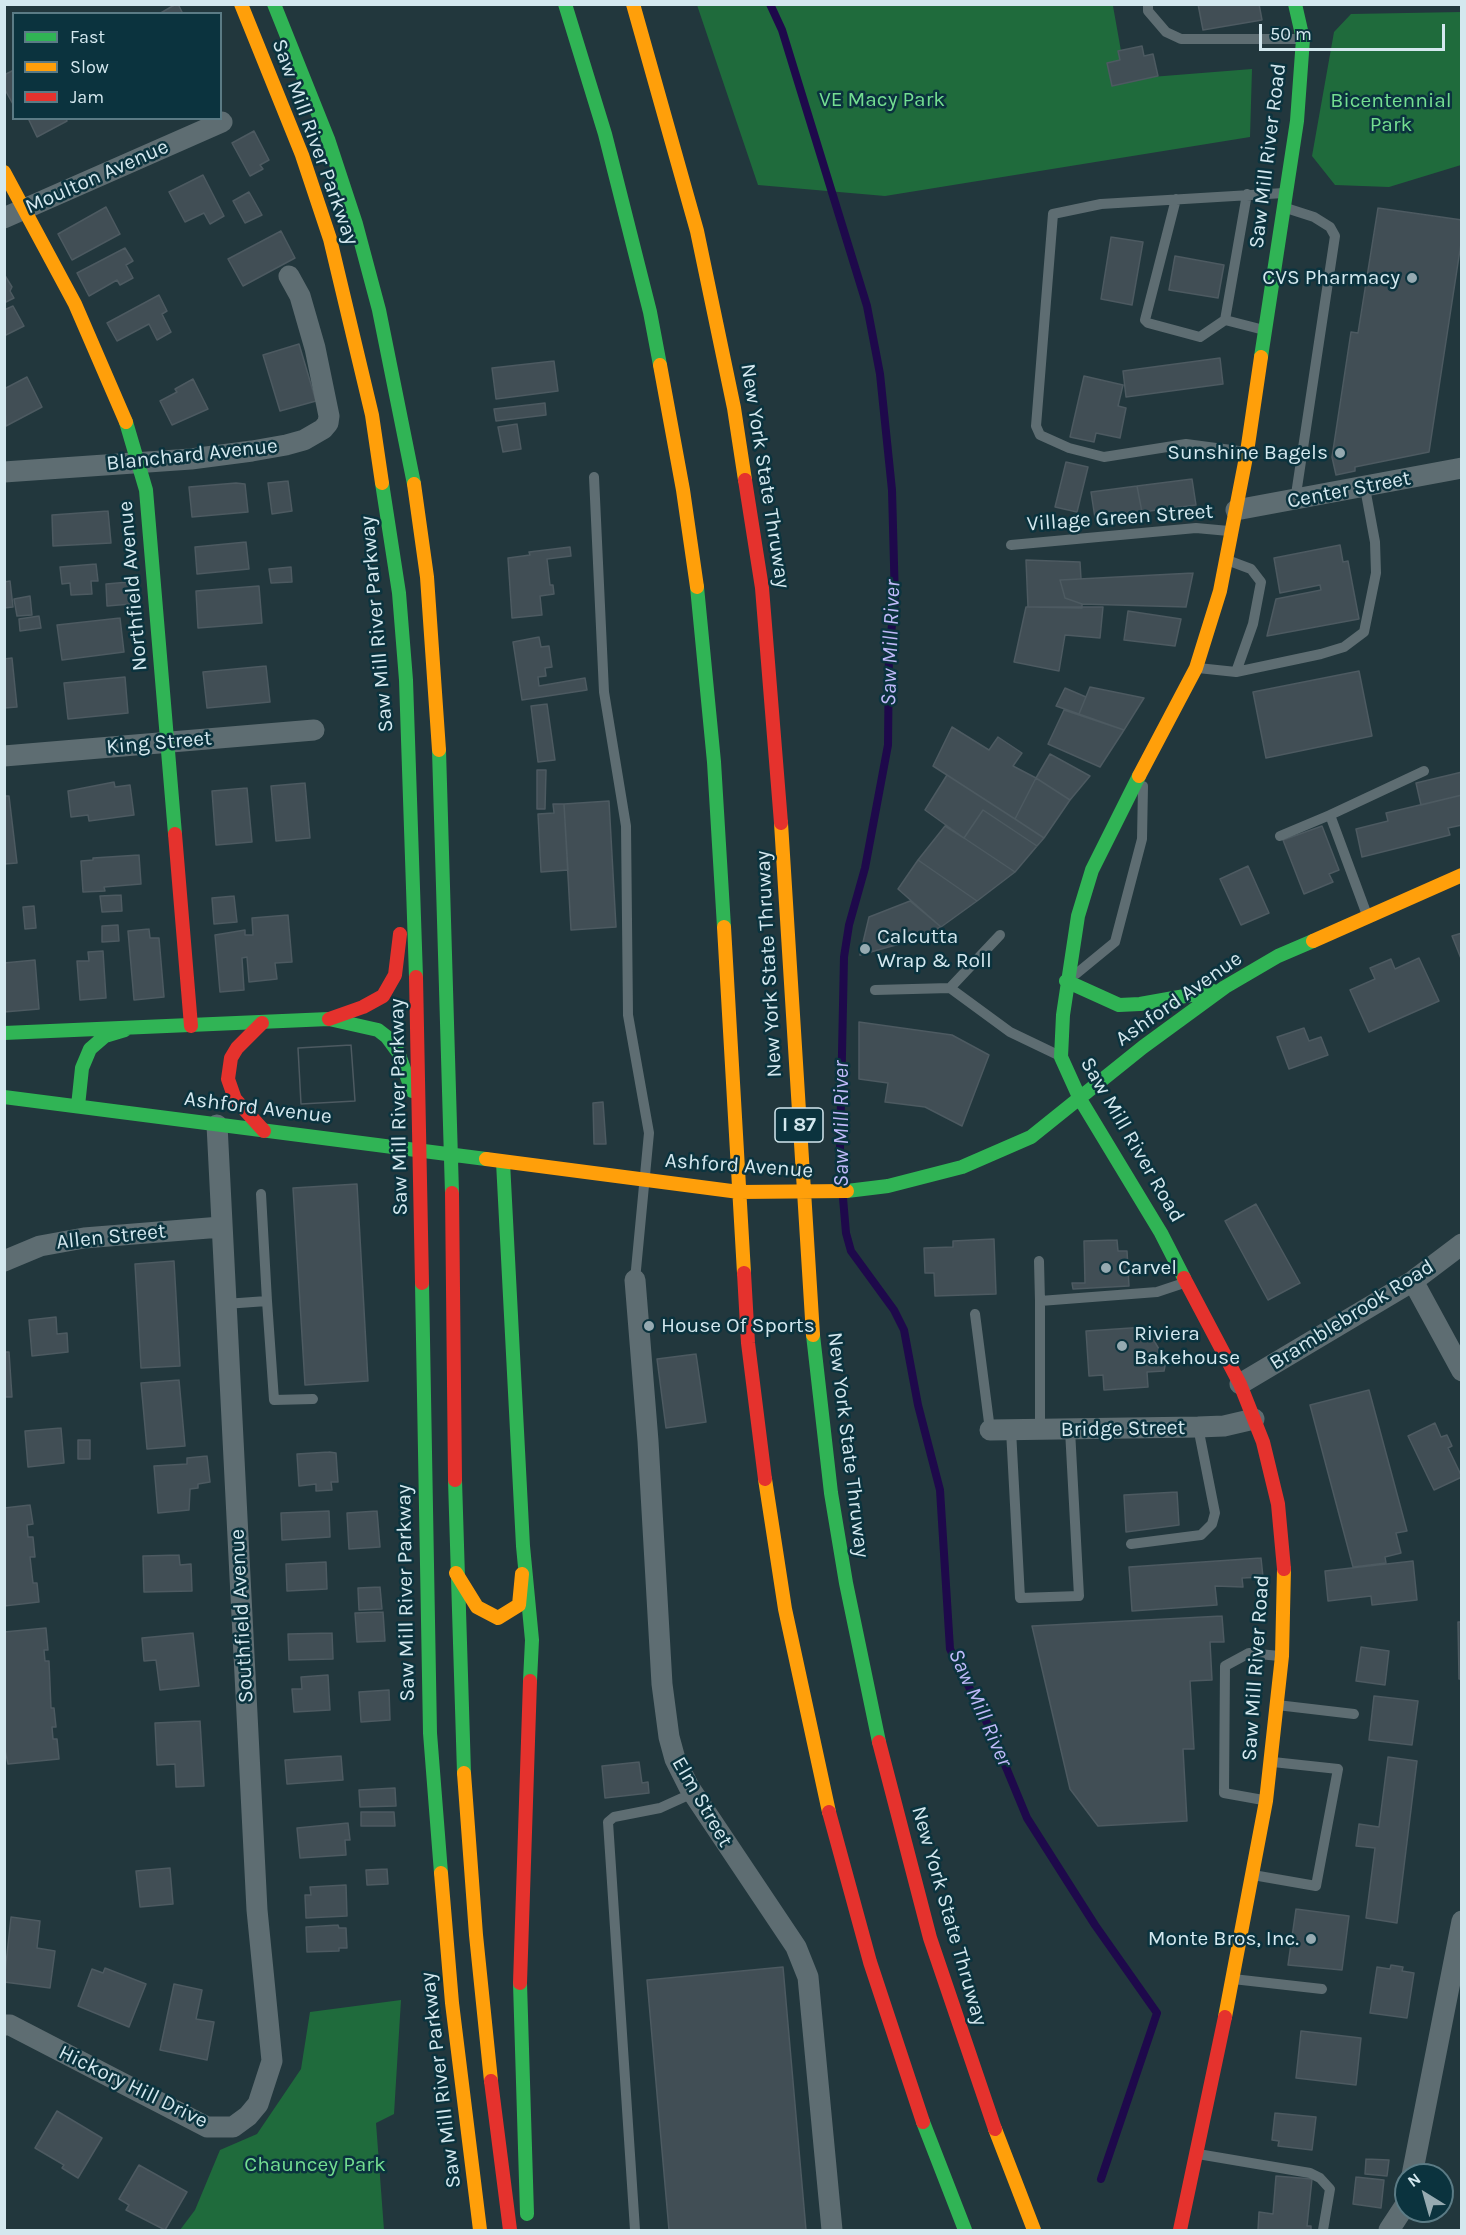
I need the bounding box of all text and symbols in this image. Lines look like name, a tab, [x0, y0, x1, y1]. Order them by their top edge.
legend	[12, 12, 222, 120]
scale bar	[1262, 12, 1448, 50]
text: 50 m	[1270, 23, 1312, 45]
text: Fast	[70, 26, 105, 48]
street label: Saw Mill River Parkway	[266, 36, 364, 248]
text: Slow	[70, 56, 109, 78]
street label: Saw Mill River Road	[1244, 62, 1292, 250]
text: Jam	[70, 86, 104, 108]
park label: VE Macy Park	[819, 87, 945, 113]
park label: Bicentennial Park	[1330, 88, 1452, 138]
street label: Moulton Avenue	[22, 134, 172, 220]
place label: CVS Pharmacy	[1262, 265, 1400, 291]
marker: CVS Pharmacy	[1405, 271, 1419, 285]
street label: New York State Thruway	[735, 362, 795, 590]
street label: Blanchard Avenue	[105, 433, 279, 477]
place label: Sunshine Bagels	[1167, 440, 1328, 466]
marker: Sunshine Bagels	[1333, 446, 1347, 460]
street label: Center Street	[1285, 466, 1413, 514]
street label: Village Green Street	[1026, 499, 1214, 537]
street label: Northfield Avenue	[113, 500, 153, 672]
street label: Saw Mill River Parkway	[355, 515, 399, 733]
water label: Saw Mill River	[876, 579, 906, 707]
street label: King Street	[105, 726, 213, 760]
street label: New York State Thruway	[750, 850, 788, 1078]
place label: Calcutta Wrap & Roll	[877, 924, 992, 974]
marker: Calcutta Wrap & Roll	[858, 942, 872, 956]
street label: Ashford Avenue	[1111, 946, 1247, 1052]
street label: Saw Mill River Parkway	[385, 998, 413, 1216]
street label: Saw Mill River Road	[1074, 1053, 1190, 1227]
water label: Saw Mill River	[829, 1061, 855, 1187]
street label: Ashford Avenue	[183, 1086, 333, 1130]
road number: I 87	[775, 1108, 823, 1142]
street label: Ashford Avenue	[664, 1148, 814, 1184]
street label: Allen Street	[55, 1219, 167, 1255]
street label: Bramblebrook Road	[1265, 1254, 1439, 1376]
place label: Carvel	[1118, 1255, 1177, 1281]
marker: Carvel	[1099, 1261, 1113, 1275]
place label: House Of Sports	[661, 1313, 815, 1339]
marker: House Of Sports	[642, 1319, 656, 1333]
place label: Riviera Bakehouse	[1134, 1321, 1240, 1371]
street label: New York State Thruway	[822, 1331, 874, 1559]
marker: Riviera Bakehouse	[1115, 1339, 1129, 1353]
street label: Bridge Street	[1060, 1415, 1186, 1443]
street label: Saw Mill River Parkway	[392, 1484, 420, 1702]
street label: Southfield Avenue	[225, 1528, 259, 1704]
street label: Saw Mill River Road	[1237, 1574, 1275, 1762]
water label: Saw Mill River	[942, 1645, 1018, 1771]
street label: Elm Street	[666, 1752, 738, 1852]
street label: New York State Thruway	[906, 1803, 992, 2029]
place label: Monte Bros, Inc.	[1148, 1926, 1299, 1952]
marker: Monte Bros, Inc.	[1304, 1932, 1318, 1946]
street label: Saw Mill River Parkway	[415, 1971, 467, 2189]
street label: Hickory Hill Drive	[54, 2040, 212, 2134]
park label: Chauncey Park	[244, 2152, 386, 2178]
north arrow	[1394, 2163, 1454, 2223]
text: N	[1404, 2169, 1424, 2191]

